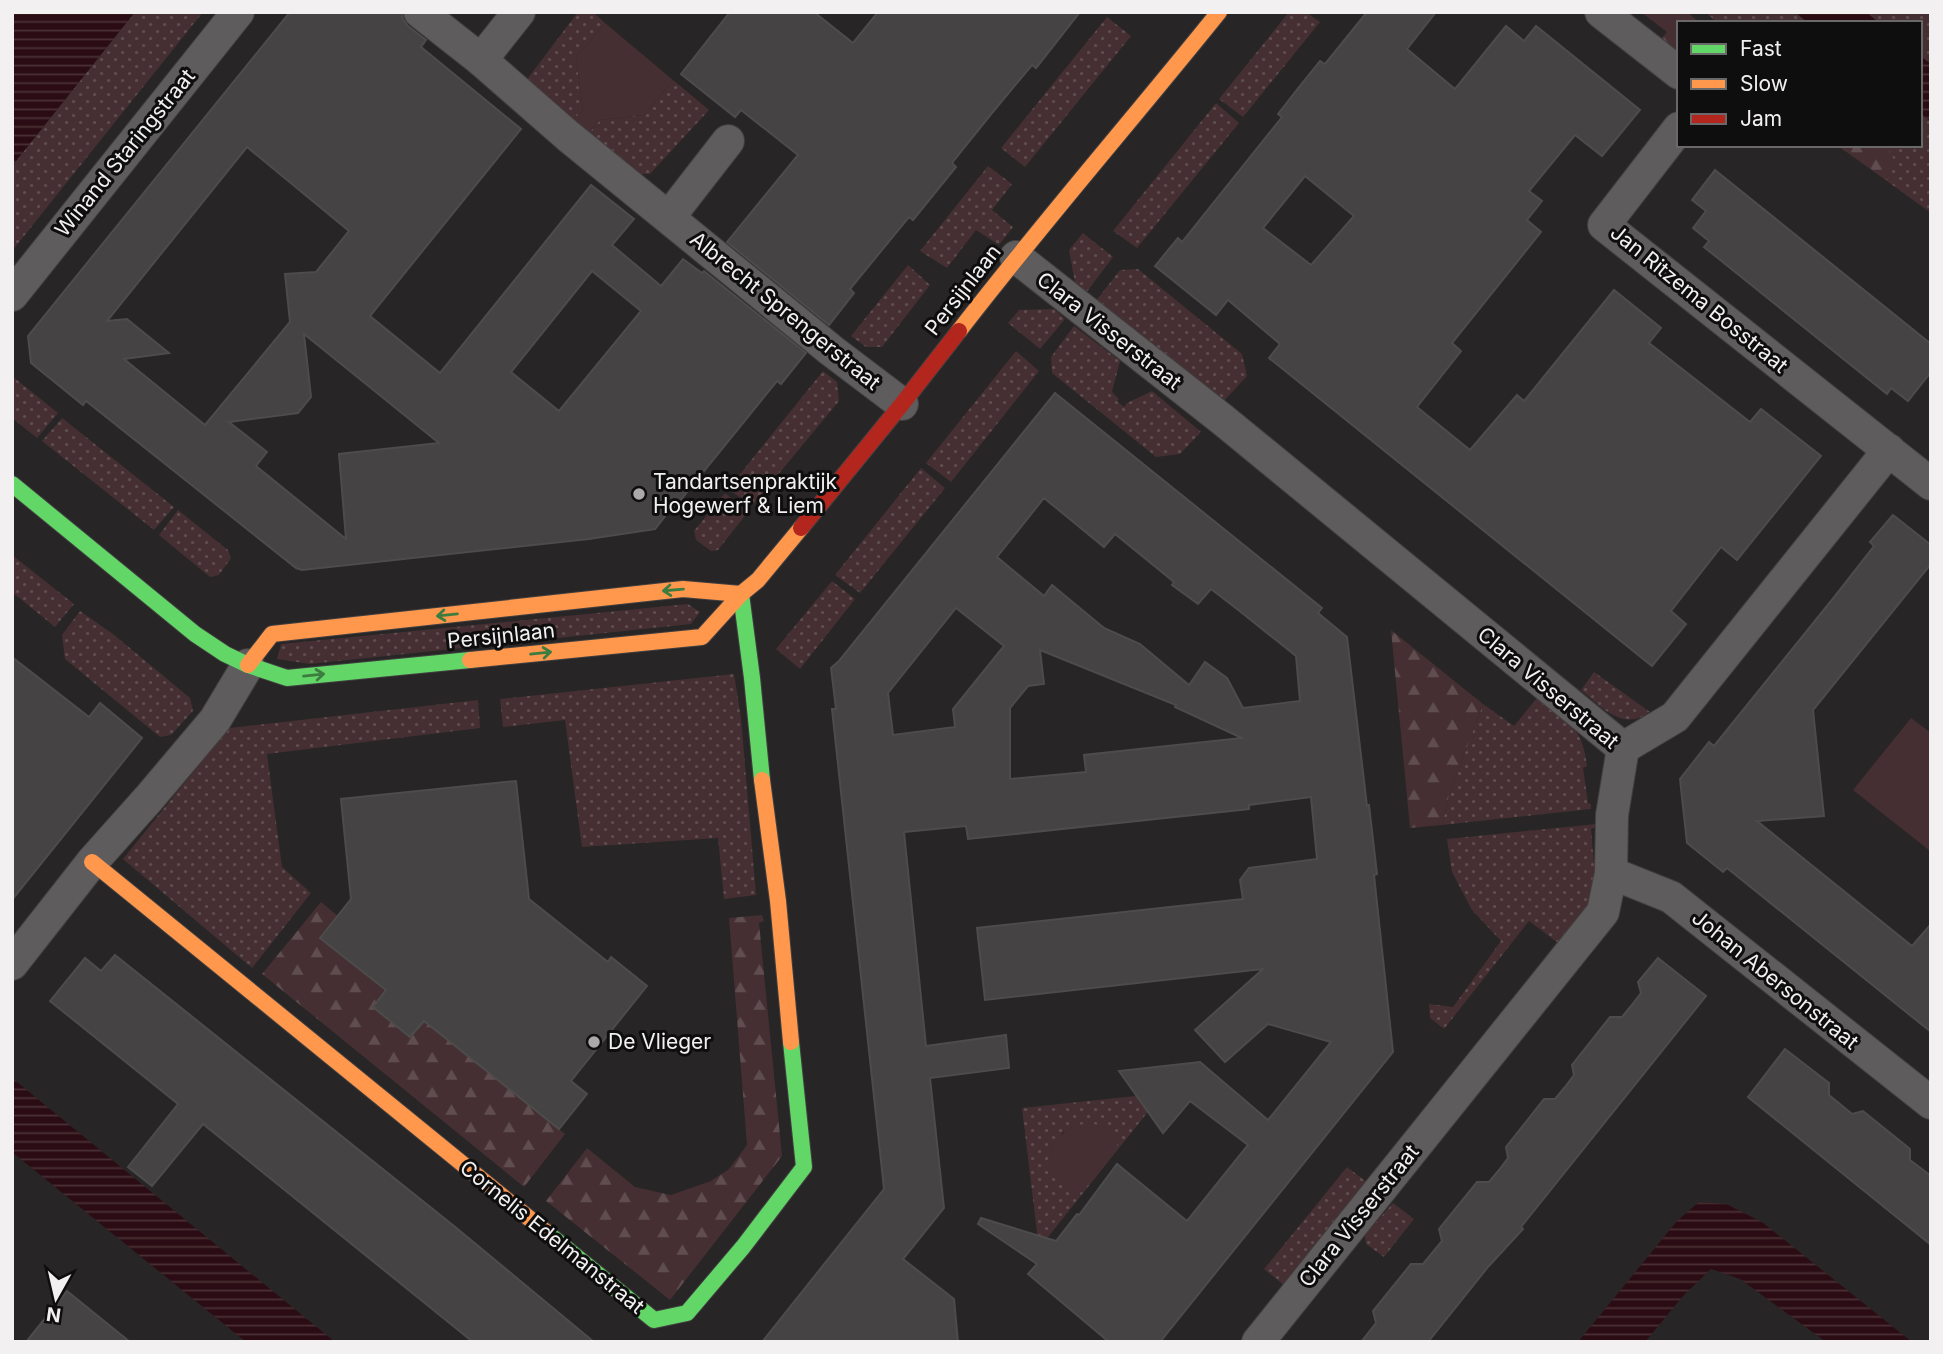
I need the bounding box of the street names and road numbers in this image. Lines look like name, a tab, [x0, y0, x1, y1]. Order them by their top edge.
street label: Winand Staringstraat	[49, 64, 200, 241]
street label: Jan Ritzema Bosstraat	[1606, 219, 1793, 378]
street label: Albrecht Sprengerstraat	[685, 226, 885, 395]
street label: Persijnlaan	[919, 239, 1006, 340]
street label: Clara Visserstraat	[1032, 267, 1186, 395]
street label: Persijnlaan	[446, 617, 556, 654]
street label: Clara Visserstraat	[1473, 621, 1624, 754]
street label: Johan Abersonstraat	[1687, 905, 1864, 1055]
street label: Clara Visserstraat	[1294, 1139, 1424, 1292]
street label: Cornelis Edelmanstraat	[455, 1155, 650, 1319]

